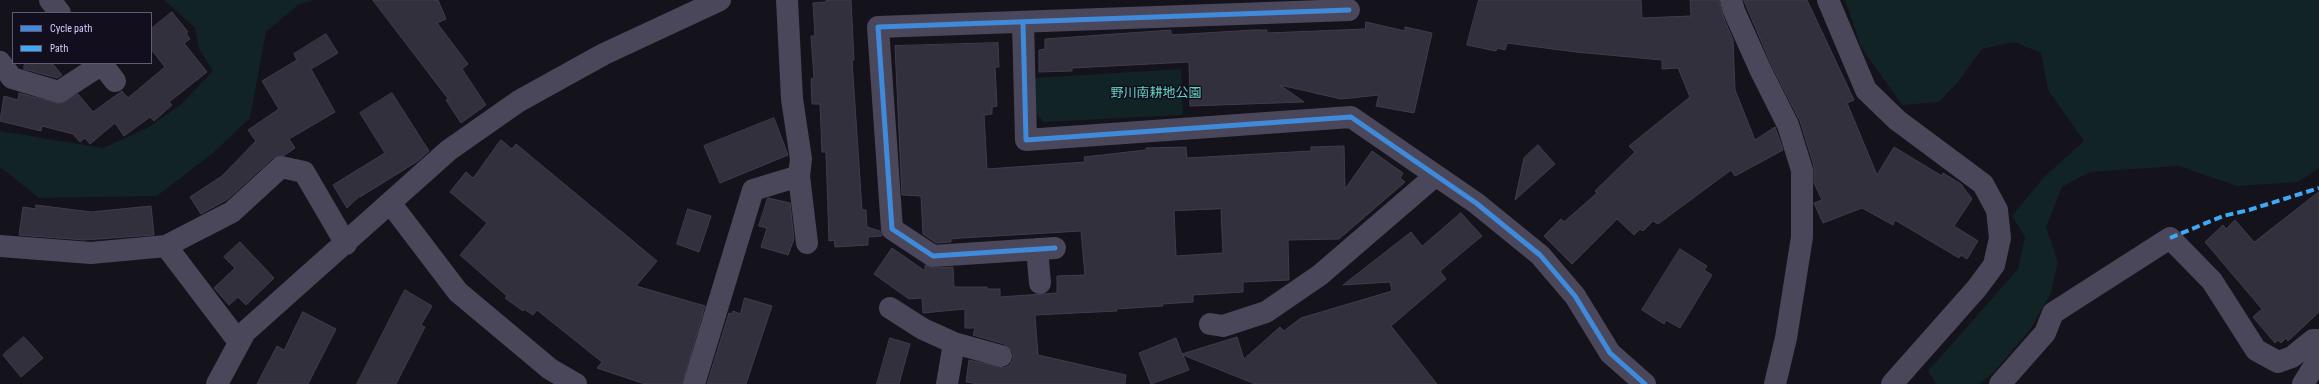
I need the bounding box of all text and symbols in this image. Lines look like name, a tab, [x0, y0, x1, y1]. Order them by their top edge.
legend	[12, 12, 152, 64]
text: Cycle path	[50, 21, 92, 36]
text: Path	[50, 41, 68, 56]
park label: 野川南耕地公園	[1111, 86, 1201, 102]

